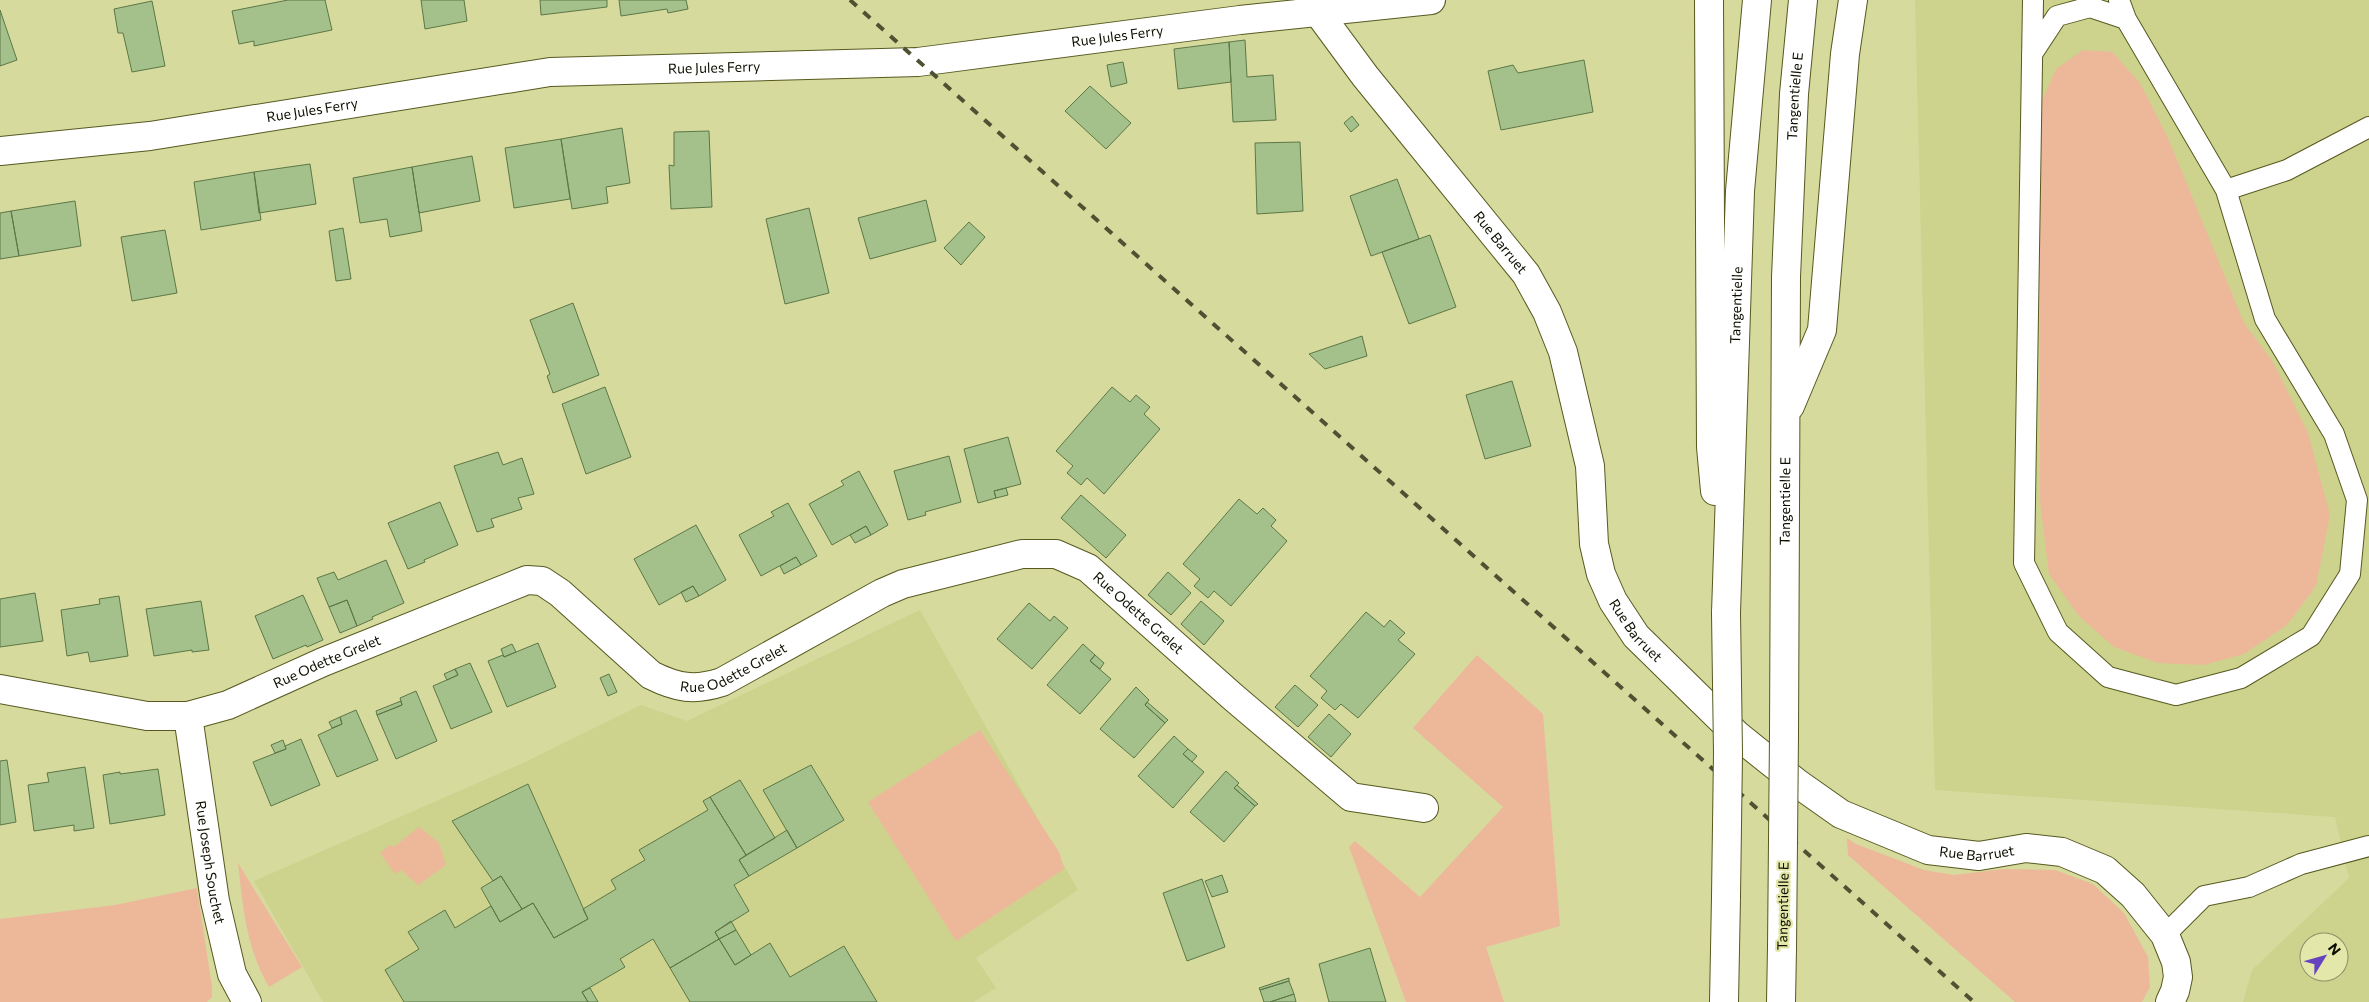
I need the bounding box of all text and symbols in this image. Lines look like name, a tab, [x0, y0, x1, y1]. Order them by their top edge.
street label: Rue Jules Ferry	[1070, 21, 1164, 50]
street label: Tangentielle E	[1783, 51, 1806, 141]
street label: Rue Jules Ferry	[668, 57, 761, 77]
street label: Rue Jules Ferry	[265, 94, 359, 125]
street label: Rue Barruet	[1470, 207, 1531, 277]
street label: Tangentielle	[1726, 266, 1745, 344]
street label: Tangentielle E	[1776, 457, 1793, 545]
street label: Rue Odette Grelet	[1090, 568, 1188, 657]
street label: Rue Barruet	[1606, 596, 1666, 665]
street label: Rue Odette Grelet	[270, 631, 383, 691]
street label: Rue Odette Grelet	[679, 639, 790, 695]
street label: Rue Joseph Souchet	[192, 799, 229, 926]
street label: Rue Barruet	[1938, 841, 2016, 864]
street label: Tangentielle E	[1773, 862, 1792, 950]
north arrow	[2299, 932, 2349, 982]
text: N	[2325, 940, 2345, 958]

